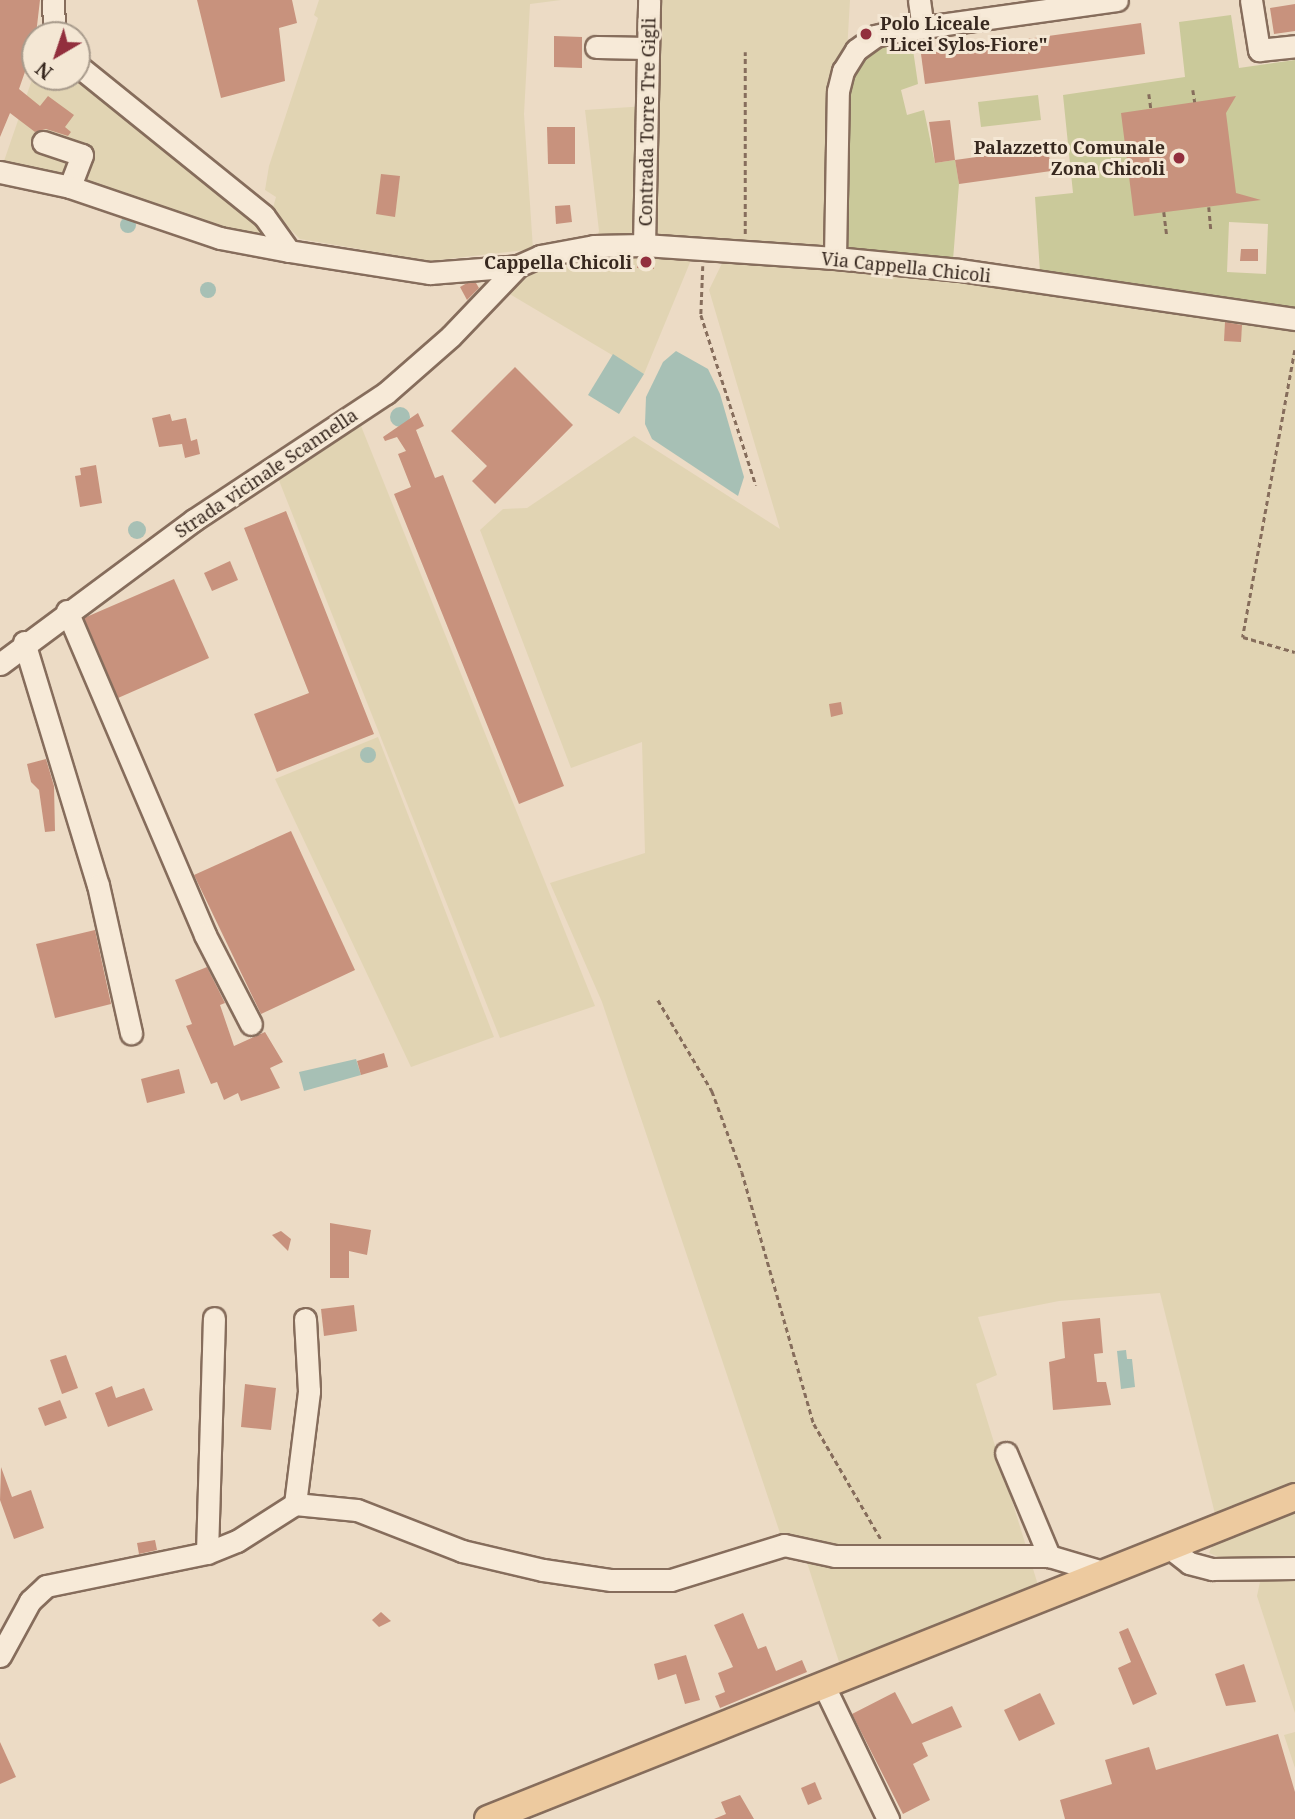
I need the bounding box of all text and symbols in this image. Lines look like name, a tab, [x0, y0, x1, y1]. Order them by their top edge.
place label: Polo Liceale "Licei Sylos-Fiore"	[880, 13, 1048, 56]
street label: Contrada Torre Tre Gigli	[634, 17, 660, 227]
north arrow	[21, 21, 91, 91]
marker: Polo Liceale "Licei Sylos-Fiore"	[858, 26, 874, 42]
text: N	[30, 56, 58, 86]
place label: Palazzetto Comunale Zona Chicoli	[974, 137, 1165, 180]
marker: Palazzetto Comunale Zona Chicoli	[1171, 150, 1187, 166]
street label: Via Cappella Chicoli	[820, 247, 992, 287]
place label: Cappella Chicoli	[484, 251, 632, 273]
marker: Cappella Chicoli	[638, 254, 654, 270]
street label: Strada vicinale Scannella	[171, 404, 361, 542]

